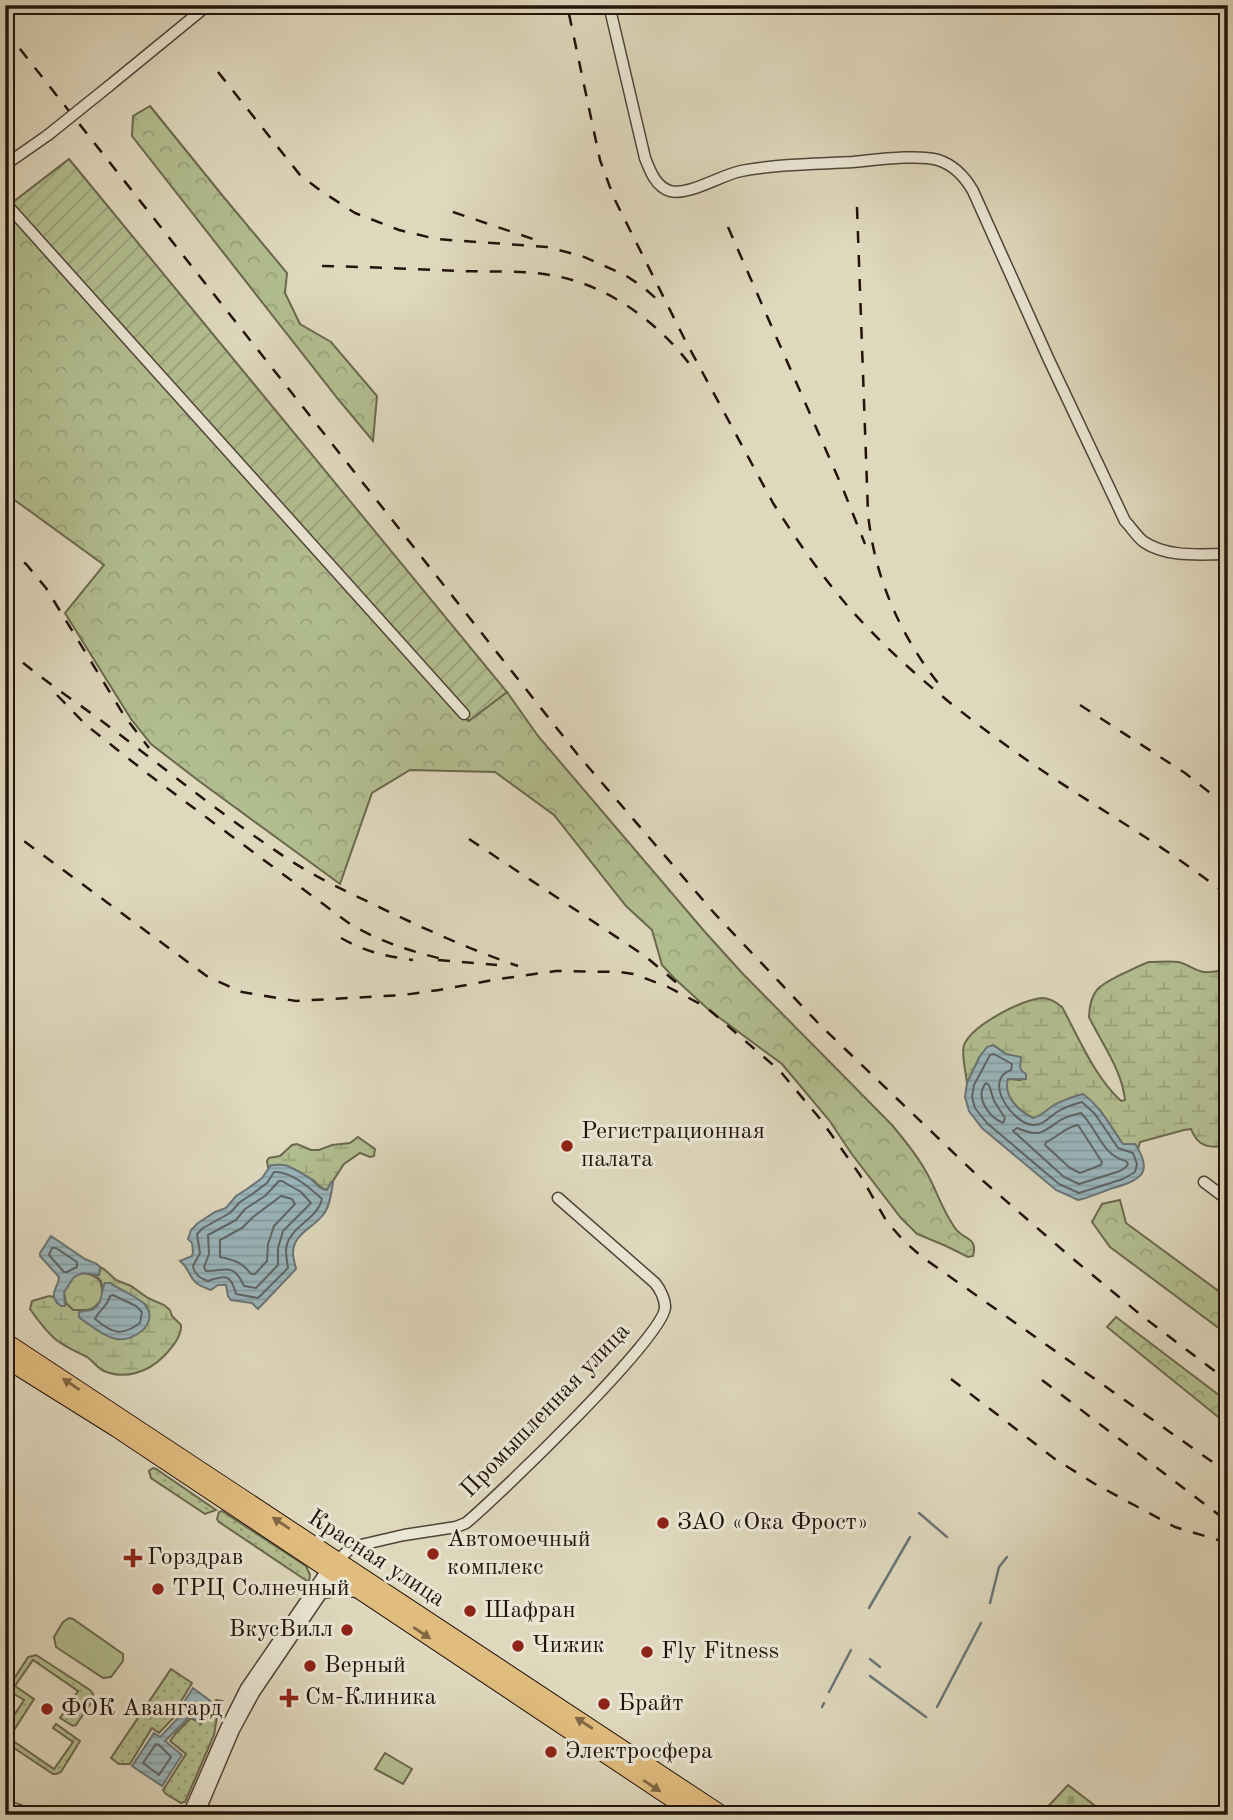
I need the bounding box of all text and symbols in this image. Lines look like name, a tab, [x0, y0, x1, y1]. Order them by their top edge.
place label: Регистрационная палата	[581, 1120, 765, 1172]
marker: Регистрационная палата	[559, 1138, 575, 1154]
street label: Промышленная улица	[457, 1319, 635, 1503]
one-way arrow	[62, 1377, 80, 1391]
street label: Красная улица	[303, 1506, 449, 1612]
place label: ЗАО «Ока Фрост»	[677, 1511, 868, 1535]
marker: ЗАО «Ока Фрост»	[655, 1515, 671, 1531]
one-way arrow	[271, 1517, 291, 1530]
place label: Автомоечный комплекс	[447, 1528, 591, 1580]
place label: Горздрав	[147, 1546, 243, 1570]
marker: Автомоечный комплекс	[425, 1546, 441, 1562]
marker: Горздрав	[125, 1550, 141, 1566]
place label: ТРЦ Солнечный	[172, 1577, 350, 1601]
marker: ТРЦ Солнечный	[150, 1581, 166, 1597]
place label: Шафран	[484, 1599, 576, 1623]
marker: Шафран	[462, 1603, 478, 1619]
place label: ВкусВилл	[229, 1618, 333, 1642]
marker: ВкусВилл	[339, 1622, 355, 1638]
one-way arrow	[412, 1626, 431, 1639]
place label: Чижик	[532, 1634, 605, 1658]
marker: Чижик	[510, 1638, 526, 1654]
place label: Fly Fitness	[661, 1640, 779, 1664]
marker: Fly Fitness	[639, 1644, 655, 1660]
place label: Верный	[324, 1654, 406, 1678]
marker: Верный	[302, 1658, 318, 1674]
place label: См-Клиника	[305, 1686, 436, 1710]
marker: См-Клиника	[279, 1688, 299, 1708]
place label: Брайт	[618, 1692, 684, 1716]
marker: Брайт	[596, 1696, 612, 1712]
place label: ФОК Авангард	[61, 1697, 222, 1721]
marker: ФОК Авангард	[39, 1701, 55, 1717]
one-way arrow	[575, 1716, 593, 1730]
place label: Электросфера	[565, 1740, 713, 1764]
marker: Электросфера	[543, 1744, 559, 1760]
one-way arrow	[642, 1779, 662, 1792]

